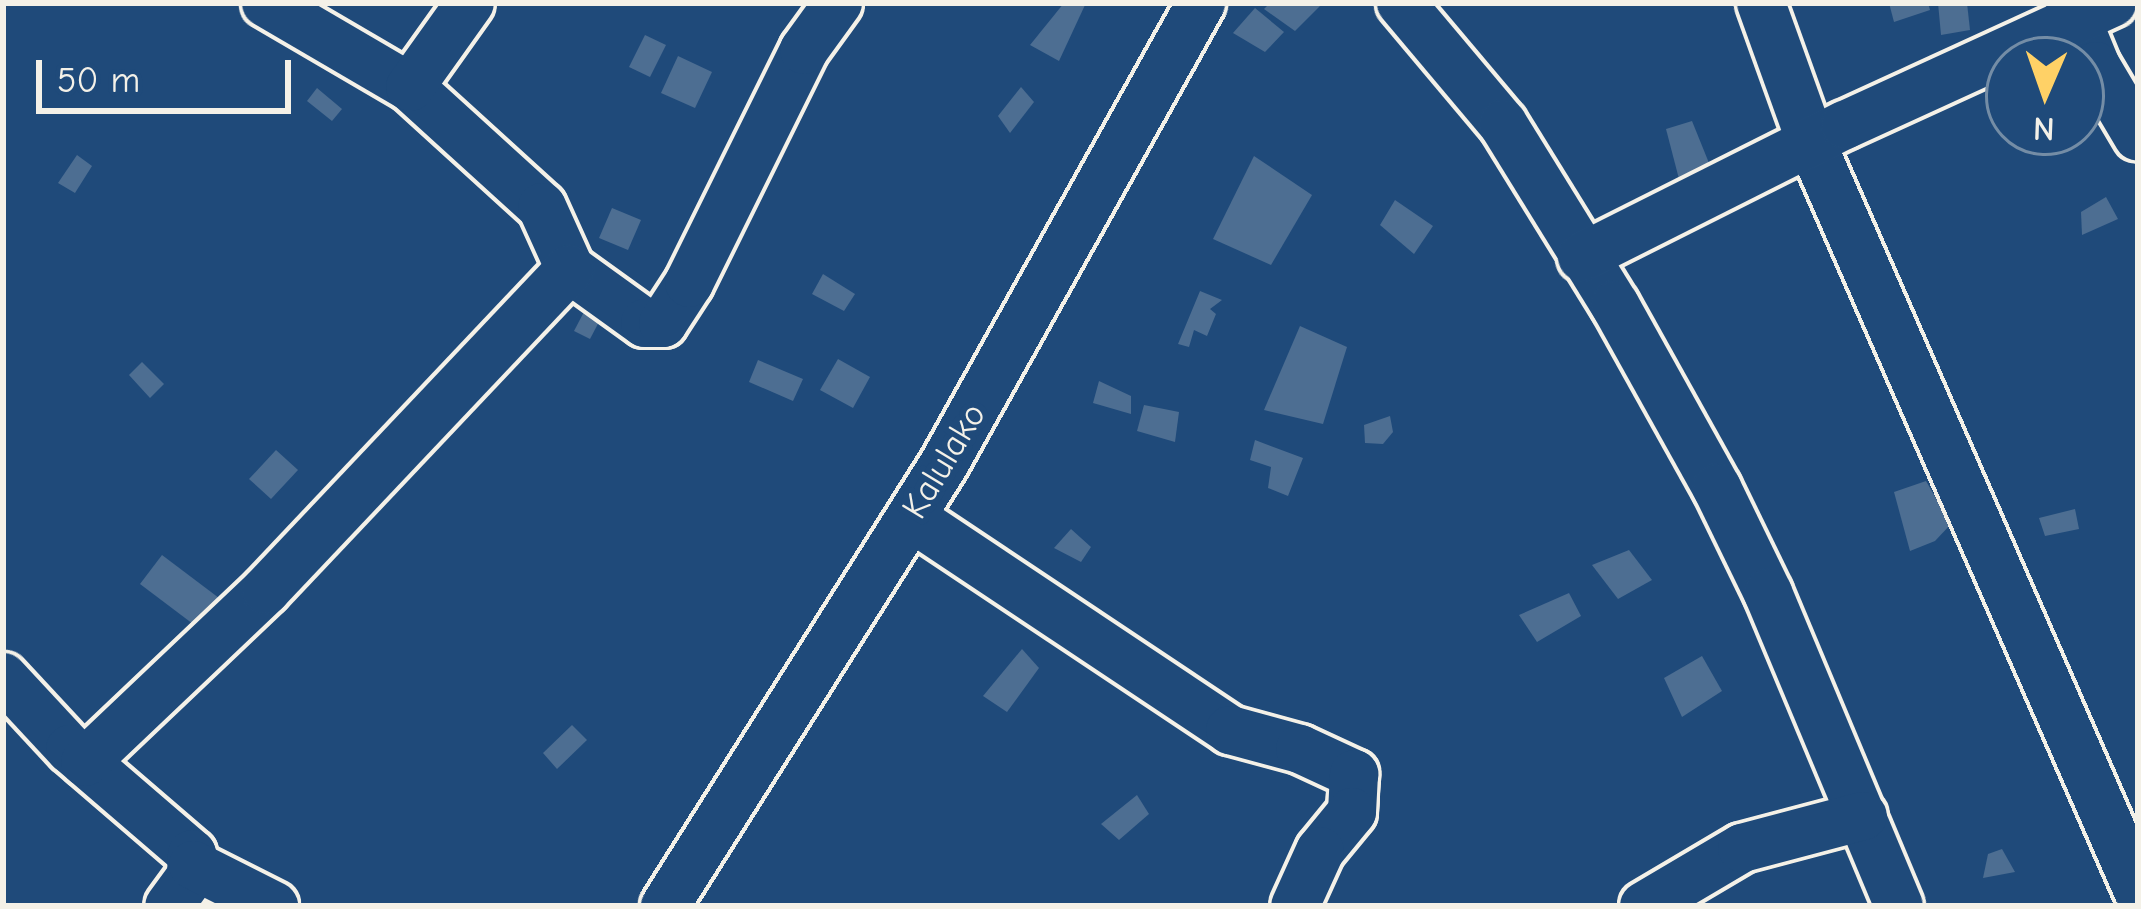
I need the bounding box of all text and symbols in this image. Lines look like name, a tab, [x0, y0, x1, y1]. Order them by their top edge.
scale bar	[42, 36, 297, 110]
north arrow	[1985, 36, 2105, 156]
text: 50 m	[57, 60, 140, 101]
text: N	[2032, 110, 2055, 148]
street label: Kalulako	[893, 395, 995, 527]

